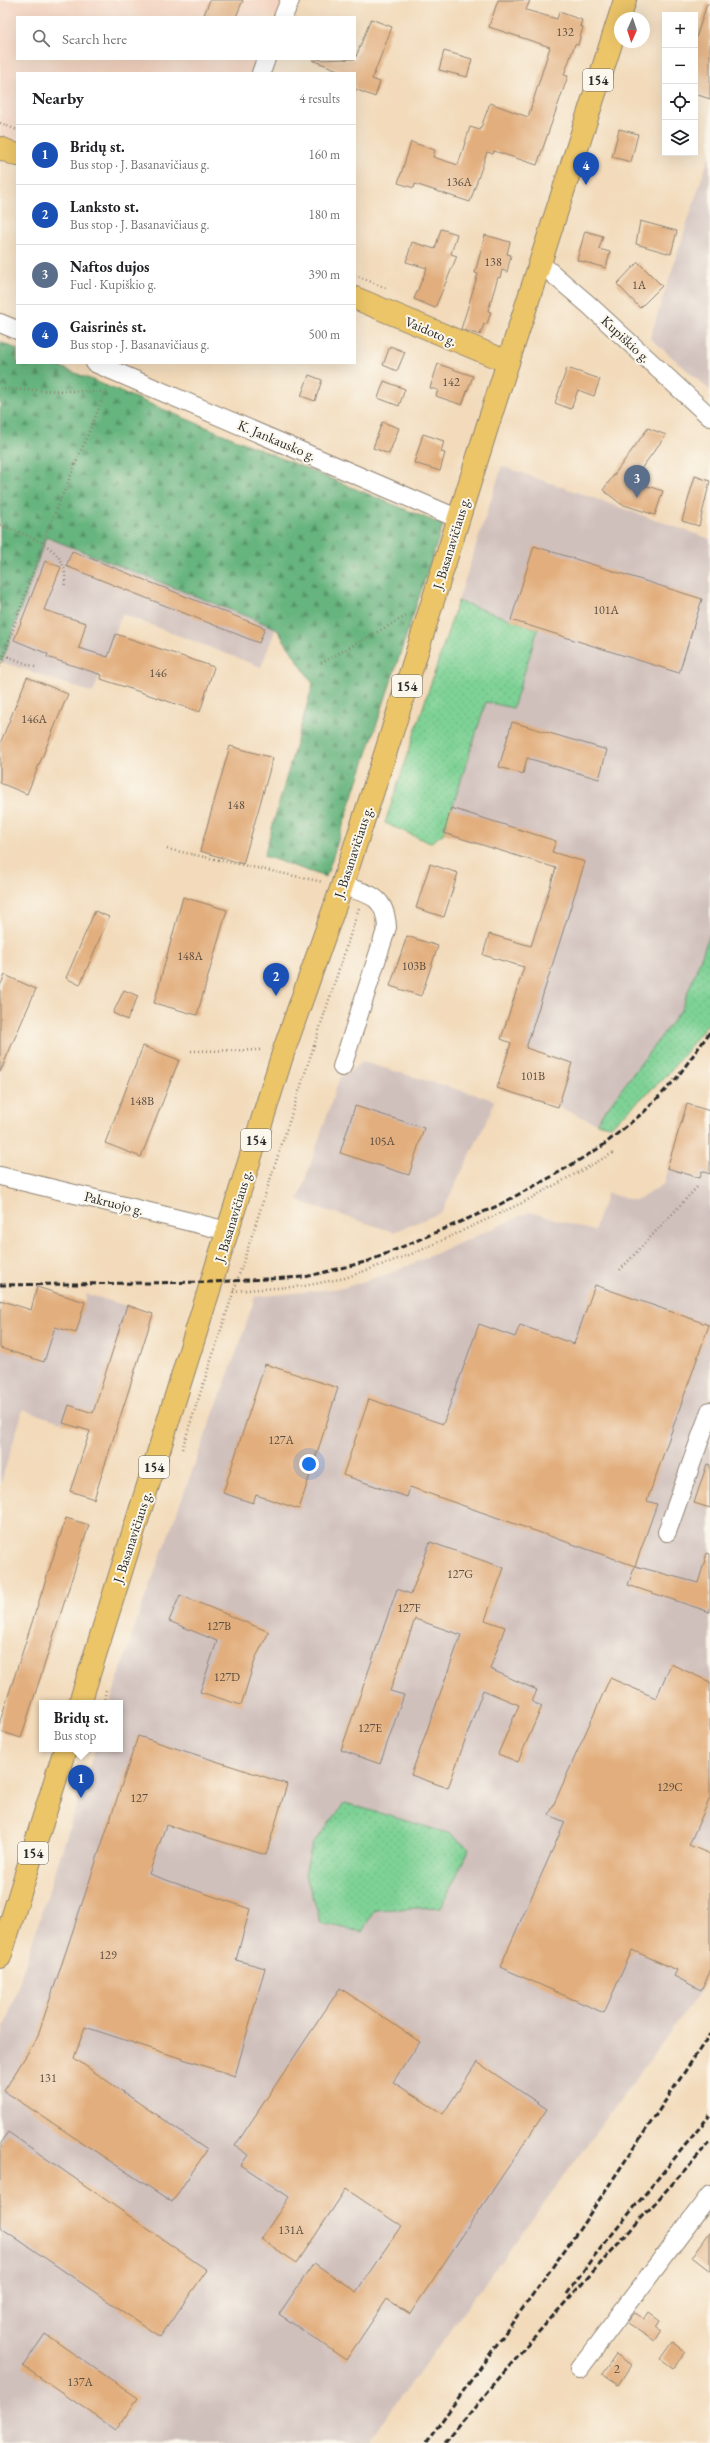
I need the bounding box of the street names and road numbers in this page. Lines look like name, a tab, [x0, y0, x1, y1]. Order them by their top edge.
road number: 154	[583, 69, 613, 91]
street label: Vaidoto g.	[402, 312, 460, 350]
street label: Kupiškio g.	[597, 312, 655, 366]
street label: K. Jankausko g.	[235, 416, 319, 464]
street label: J. Basanavičiaus g.	[428, 495, 474, 592]
road number: 154	[392, 675, 422, 697]
street label: J. Basanavičiaus g.	[329, 804, 376, 901]
road number: 154	[241, 1129, 271, 1151]
street label: J. Basanavičiaus g.	[210, 1168, 256, 1265]
street label: Pakruojo g.	[83, 1187, 145, 1219]
road number: 154	[139, 1456, 169, 1478]
street label: J. Basanavičiaus g.	[108, 1489, 155, 1586]
road number: 154	[18, 1842, 48, 1864]

